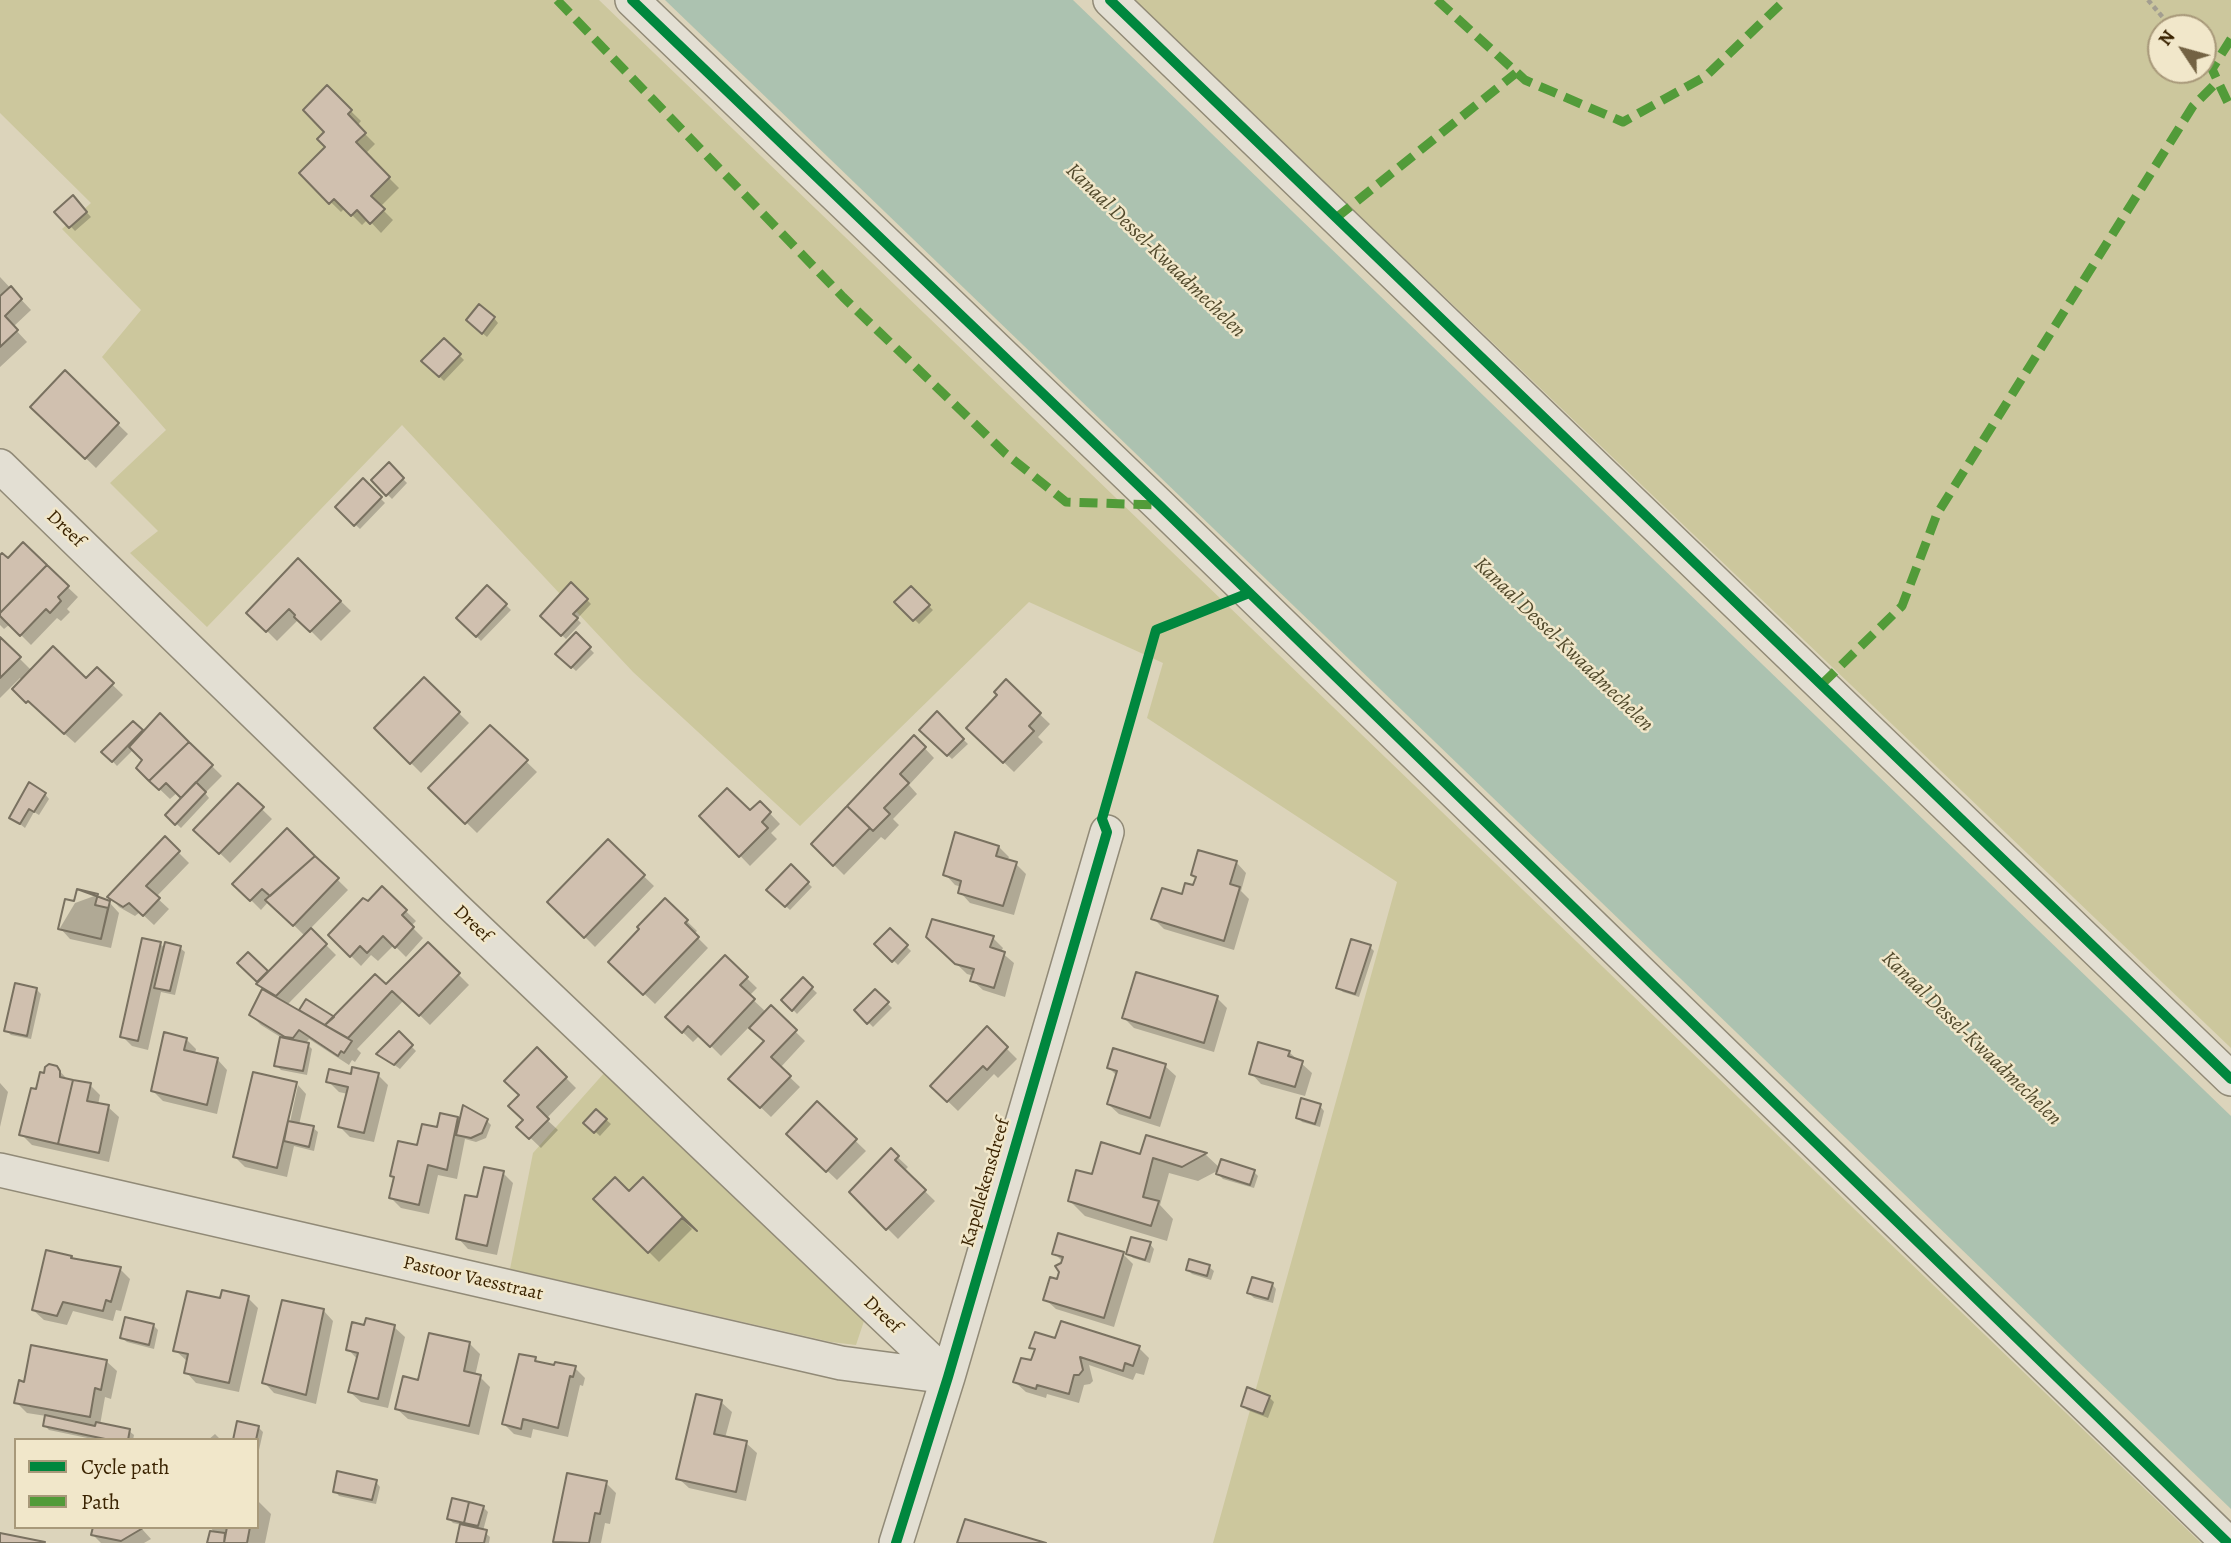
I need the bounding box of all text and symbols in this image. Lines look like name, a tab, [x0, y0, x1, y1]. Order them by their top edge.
north arrow	[2147, 14, 2217, 84]
text: N	[2152, 25, 2181, 51]
water label: Kanaal Dessel-Kwaadmechelen	[1060, 158, 1250, 344]
street label: Dreef	[41, 506, 89, 552]
water label: Kanaal Dessel-Kwaadmechelen	[1468, 552, 1658, 738]
street label: Dreef	[448, 901, 496, 947]
water label: Kanaal Dessel-Kwaadmechelen	[1876, 946, 2066, 1132]
street label: Kapellekensdreef	[957, 1116, 1015, 1250]
street label: Pastoor Vaesstraat	[401, 1252, 545, 1306]
street label: Dreef	[858, 1292, 906, 1338]
legend	[14, 1438, 259, 1529]
text: Cycle path	[81, 1453, 170, 1481]
text: Path	[81, 1488, 120, 1516]

